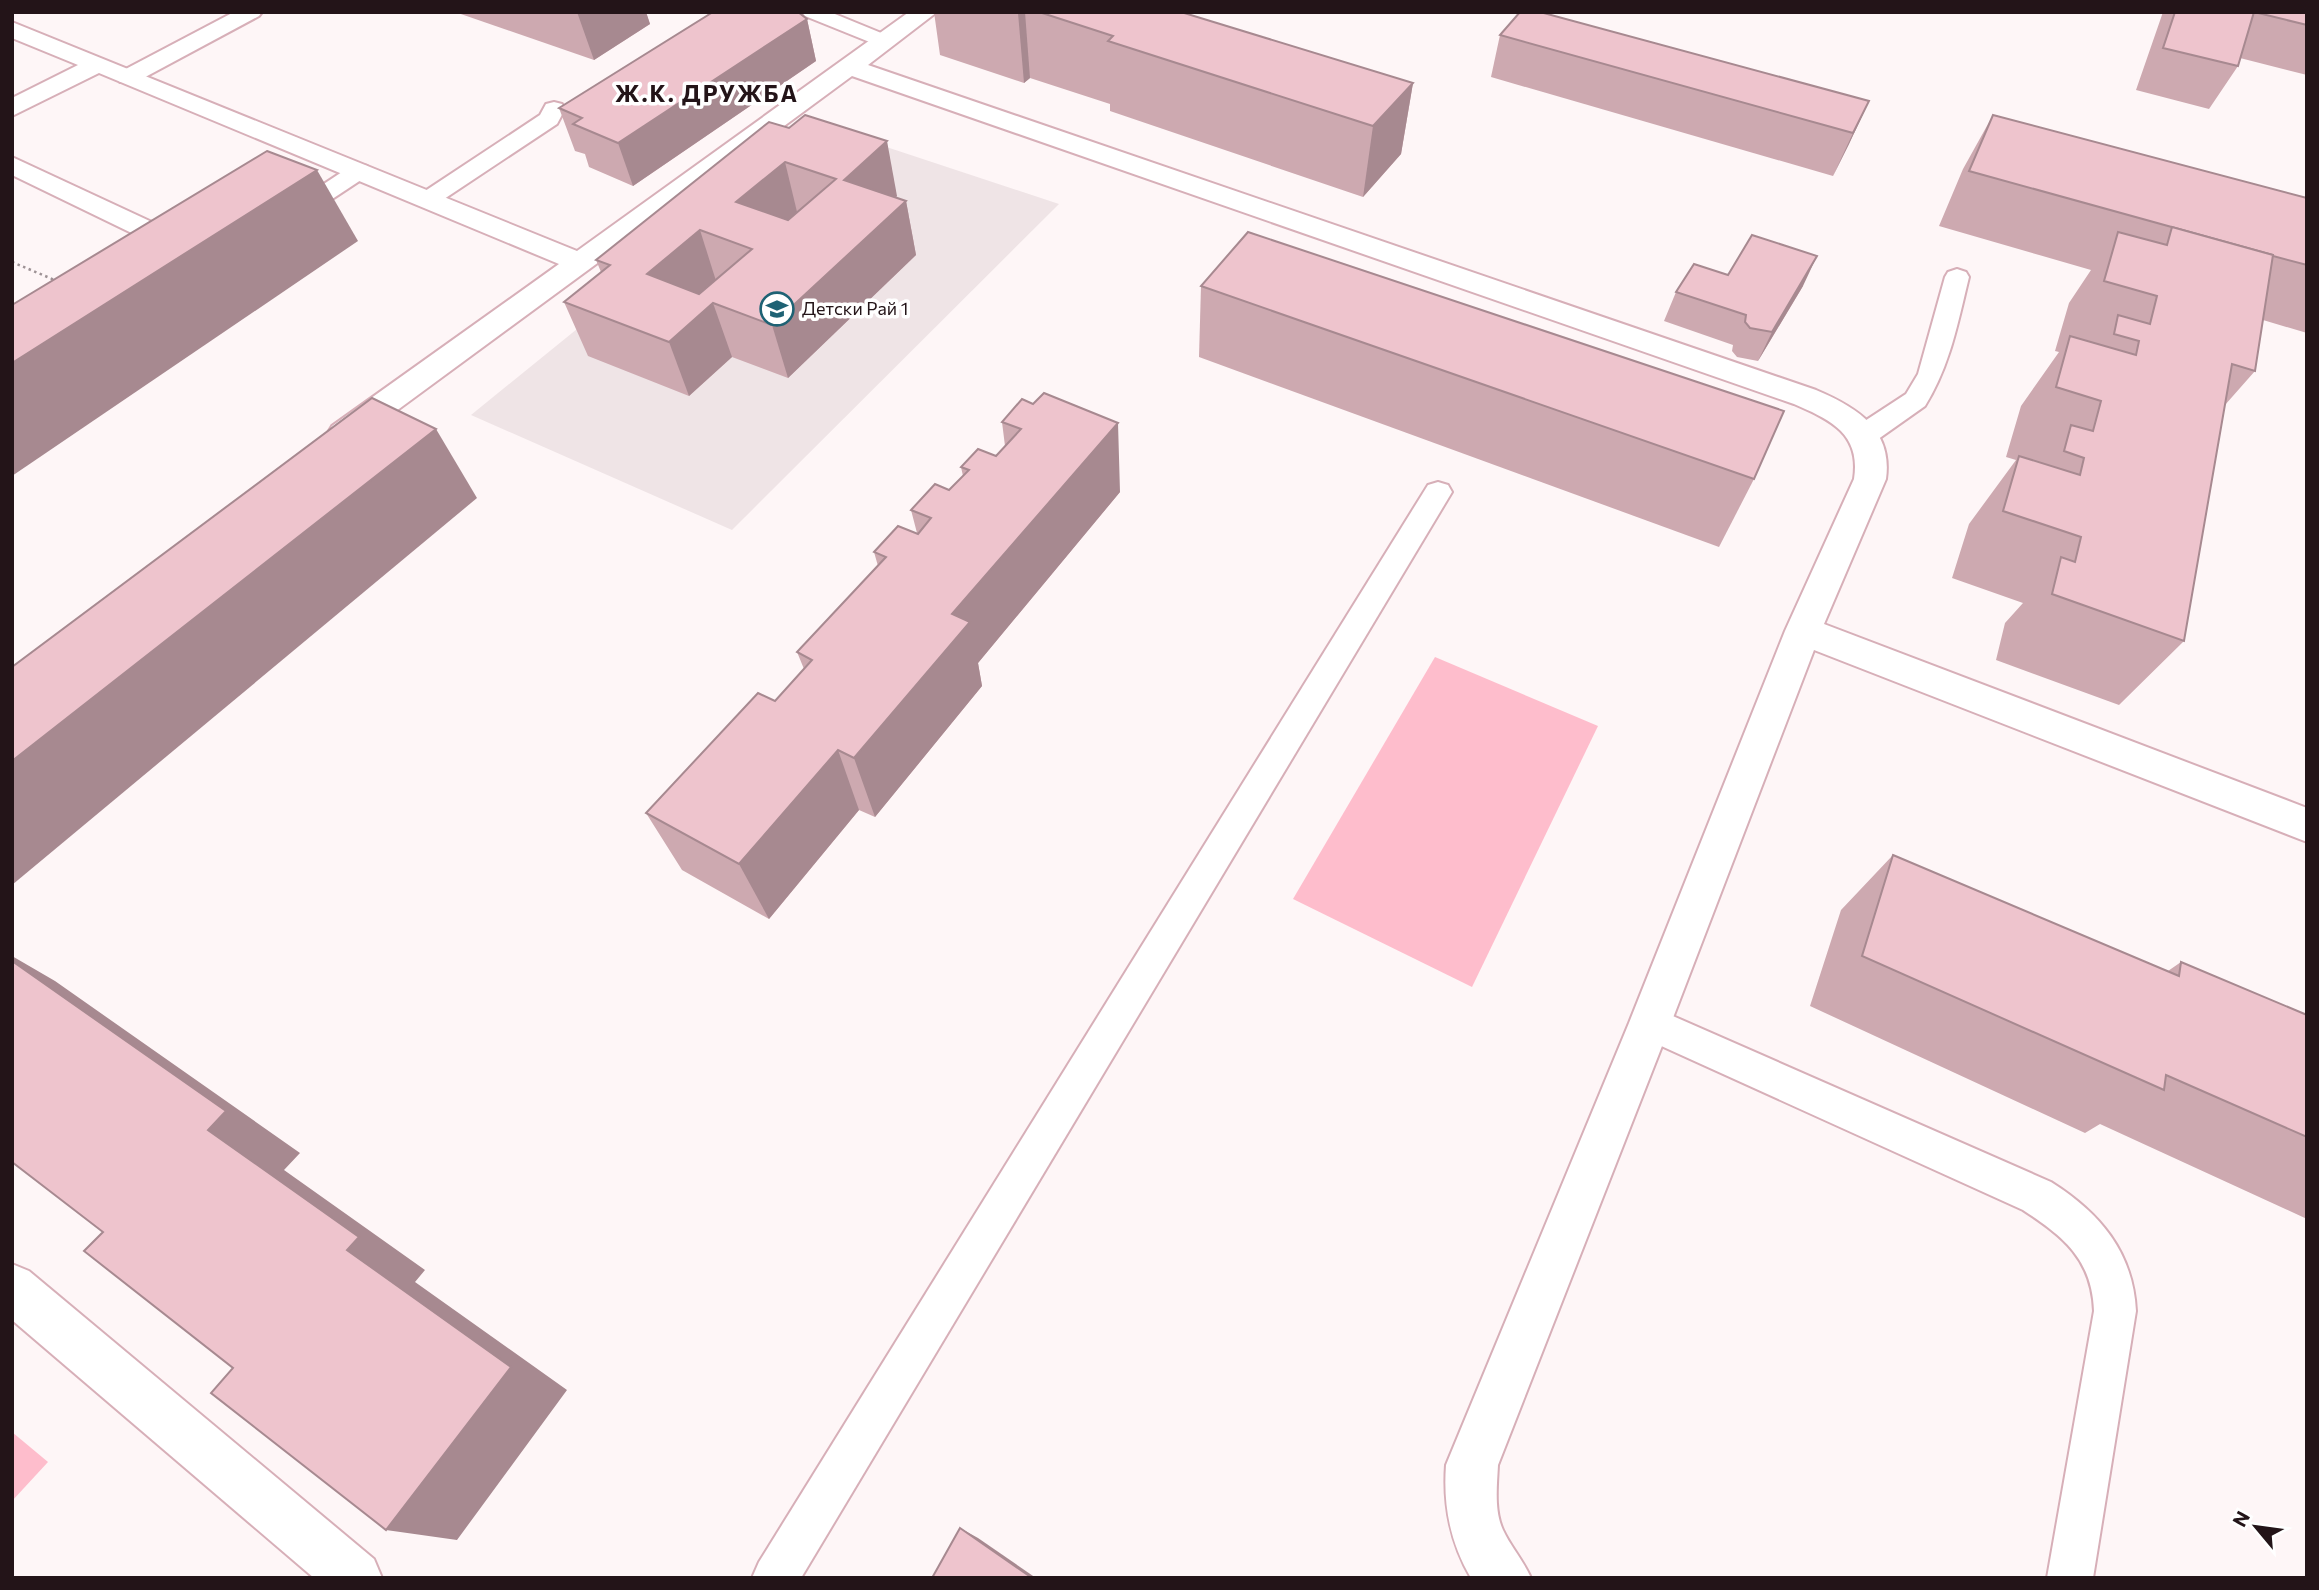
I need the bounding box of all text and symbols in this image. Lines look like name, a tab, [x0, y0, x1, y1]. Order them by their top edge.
district label: Ж.К. ДРУЖБА	[615, 79, 799, 107]
school or university icon: Детски Рай 1	[758, 290, 796, 328]
place label: Детски Рай 1	[802, 297, 908, 319]
north arrow	[2221, 1492, 2291, 1562]
text: N	[2227, 1507, 2254, 1530]

